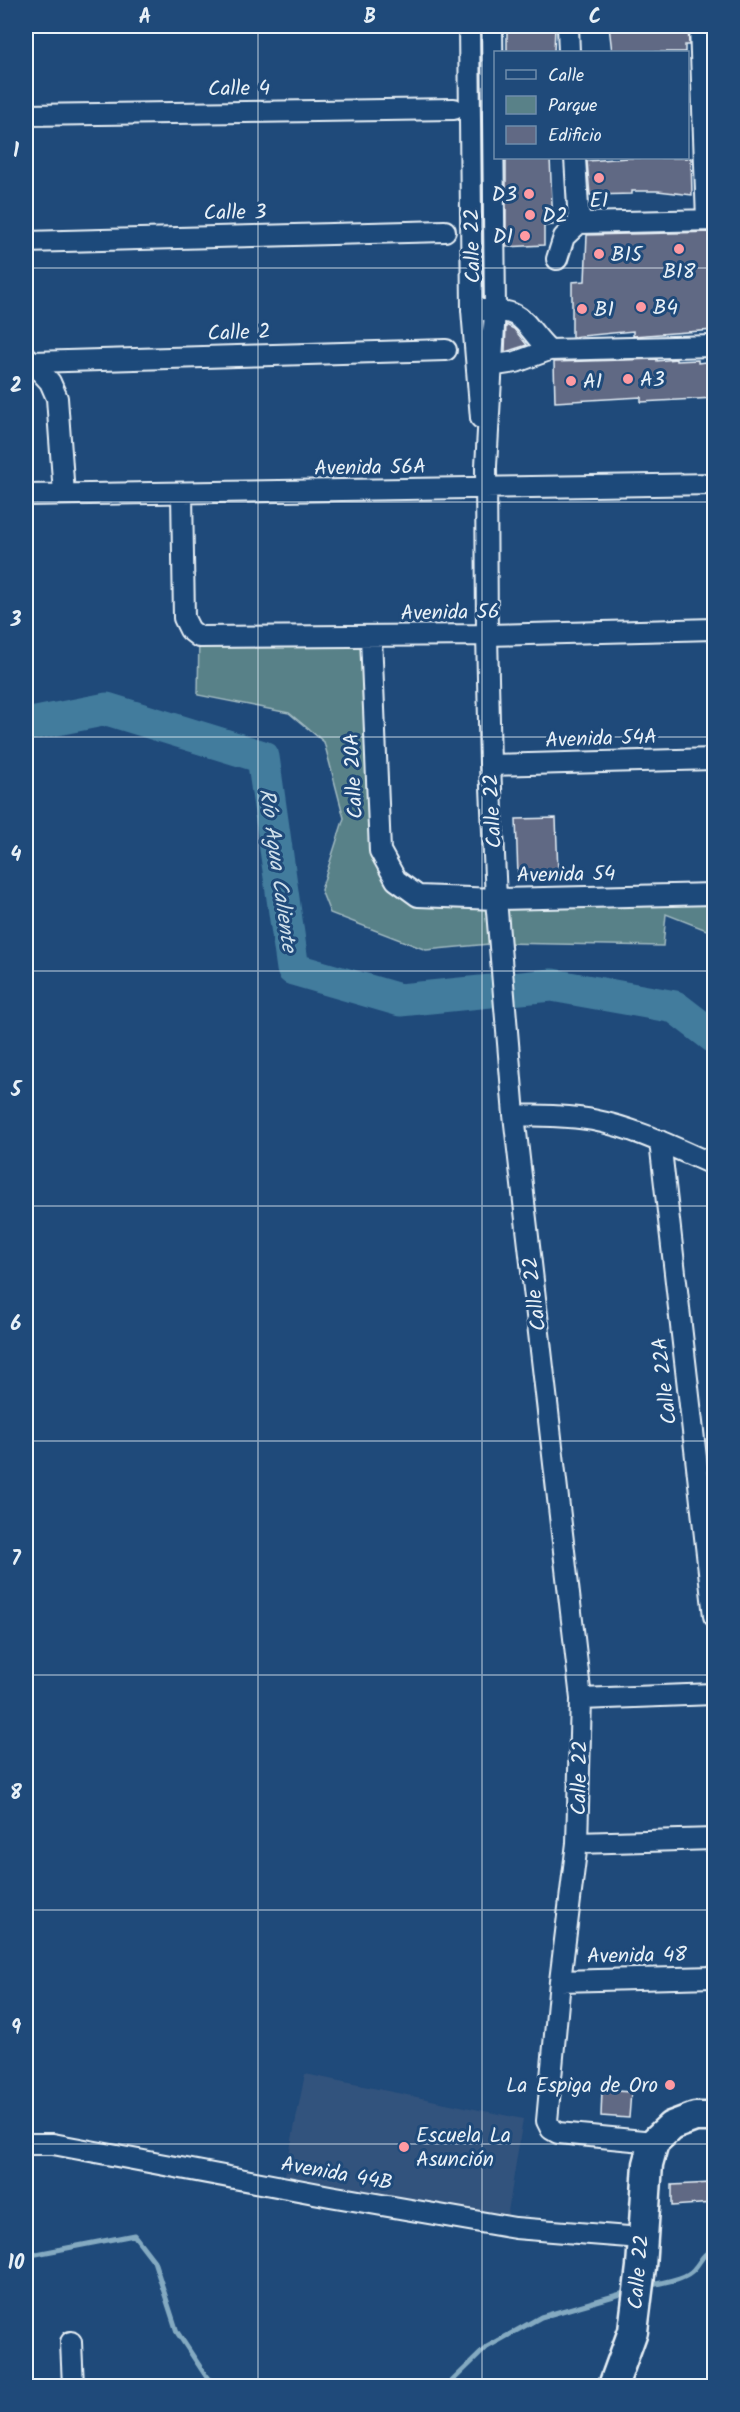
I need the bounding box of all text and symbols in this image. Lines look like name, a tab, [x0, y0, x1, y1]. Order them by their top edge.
text: A	[139, 2, 151, 34]
text: B	[364, 2, 376, 34]
text: C	[589, 2, 601, 34]
legend	[494, 51, 689, 159]
text: Calle	[548, 62, 584, 91]
street label: Calle 4	[208, 72, 270, 107]
text: Parque	[548, 92, 597, 121]
text: Edificio	[548, 122, 602, 151]
text: 1	[13, 136, 19, 168]
marker: E1	[592, 171, 606, 185]
place label: D3	[491, 179, 517, 212]
place label: E1	[590, 185, 608, 218]
marker: D3	[522, 187, 536, 201]
street label: Calle 3	[203, 196, 267, 231]
place label: D2	[542, 200, 568, 233]
street label: Calle 22	[456, 208, 491, 284]
marker: D2	[523, 208, 537, 222]
place label: D1	[493, 221, 513, 254]
marker: D1	[518, 229, 532, 243]
place label: B15	[611, 239, 644, 272]
marker: B18	[672, 242, 686, 256]
marker: B15	[592, 247, 606, 261]
place label: B18	[663, 256, 696, 289]
place label: B4	[653, 292, 678, 325]
place label: B1	[594, 294, 614, 327]
marker: B4	[634, 300, 648, 314]
marker: B1	[575, 302, 589, 316]
street label: Calle 2	[207, 316, 271, 351]
place label: A3	[640, 364, 665, 397]
place label: A1	[583, 366, 602, 399]
text: 2	[10, 371, 22, 403]
marker: A3	[621, 372, 635, 386]
marker: A1	[564, 374, 578, 388]
street label: Avenida 56A	[314, 451, 426, 486]
street label: Avenida 56	[400, 596, 500, 631]
text: 3	[10, 605, 22, 637]
street label: Avenida 54A	[545, 721, 657, 758]
street label: Calle 20A	[336, 732, 373, 820]
street label: Calle 22	[475, 773, 512, 849]
water label: Río Agua Caliente	[248, 786, 306, 956]
text: 4	[11, 840, 22, 872]
street label: Avenida 54	[516, 858, 616, 893]
text: 5	[10, 1075, 23, 1107]
street label: Calle 22	[515, 1255, 556, 1333]
text: 6	[11, 1309, 22, 1341]
street label: Calle 22A	[644, 1335, 687, 1426]
text: 7	[11, 1544, 21, 1576]
street label: Calle 22	[563, 1740, 598, 1816]
text: 8	[10, 1778, 22, 1810]
street label: Avenida 48	[587, 1939, 688, 1974]
text: 9	[11, 2013, 21, 2045]
place label: La Espiga de Oro	[506, 2070, 658, 2103]
marker: La Espiga de Oro	[663, 2078, 677, 2092]
place label: Escuela La Asunción	[416, 2120, 511, 2177]
marker: Escuela La Asunción	[397, 2140, 411, 2154]
street label: Avenida 44B	[278, 2148, 395, 2200]
street label: Calle 22	[620, 2233, 659, 2311]
text: 10	[8, 2248, 25, 2280]

